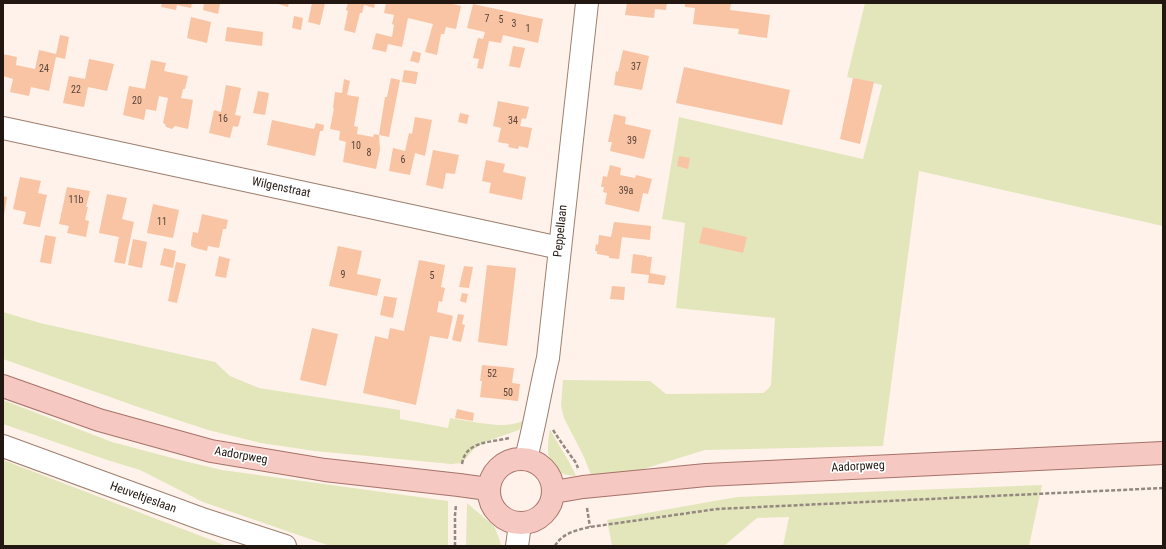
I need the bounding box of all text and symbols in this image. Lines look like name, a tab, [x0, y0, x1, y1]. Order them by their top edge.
house number: 7	[485, 13, 489, 25]
house number: 5	[499, 14, 503, 26]
house number: 3	[512, 18, 516, 30]
house number: 1	[526, 23, 530, 35]
house number: 37	[631, 61, 641, 73]
house number: 24	[39, 63, 49, 75]
house number: 22	[71, 84, 81, 96]
house number: 20	[132, 95, 142, 107]
house number: 16	[218, 113, 228, 125]
house number: 34	[508, 115, 518, 127]
house number: 39	[627, 135, 637, 147]
house number: 10	[351, 140, 361, 152]
house number: 8	[367, 147, 371, 159]
house number: 6	[401, 154, 405, 166]
street label: Wilgenstraat	[250, 175, 312, 201]
house number: 39a	[619, 185, 633, 197]
house number: 11b	[69, 194, 83, 206]
street label: Peppellaan	[551, 204, 571, 258]
house number: 11	[157, 216, 167, 228]
house number: 9	[341, 269, 345, 281]
house number: 5	[430, 270, 434, 282]
house number: 52	[487, 368, 497, 380]
house number: 50	[503, 387, 513, 399]
street label: Aadorpweg	[213, 444, 269, 468]
street label: Aadorpweg	[831, 458, 885, 476]
street label: Heuveltjeslaan	[108, 479, 178, 517]

